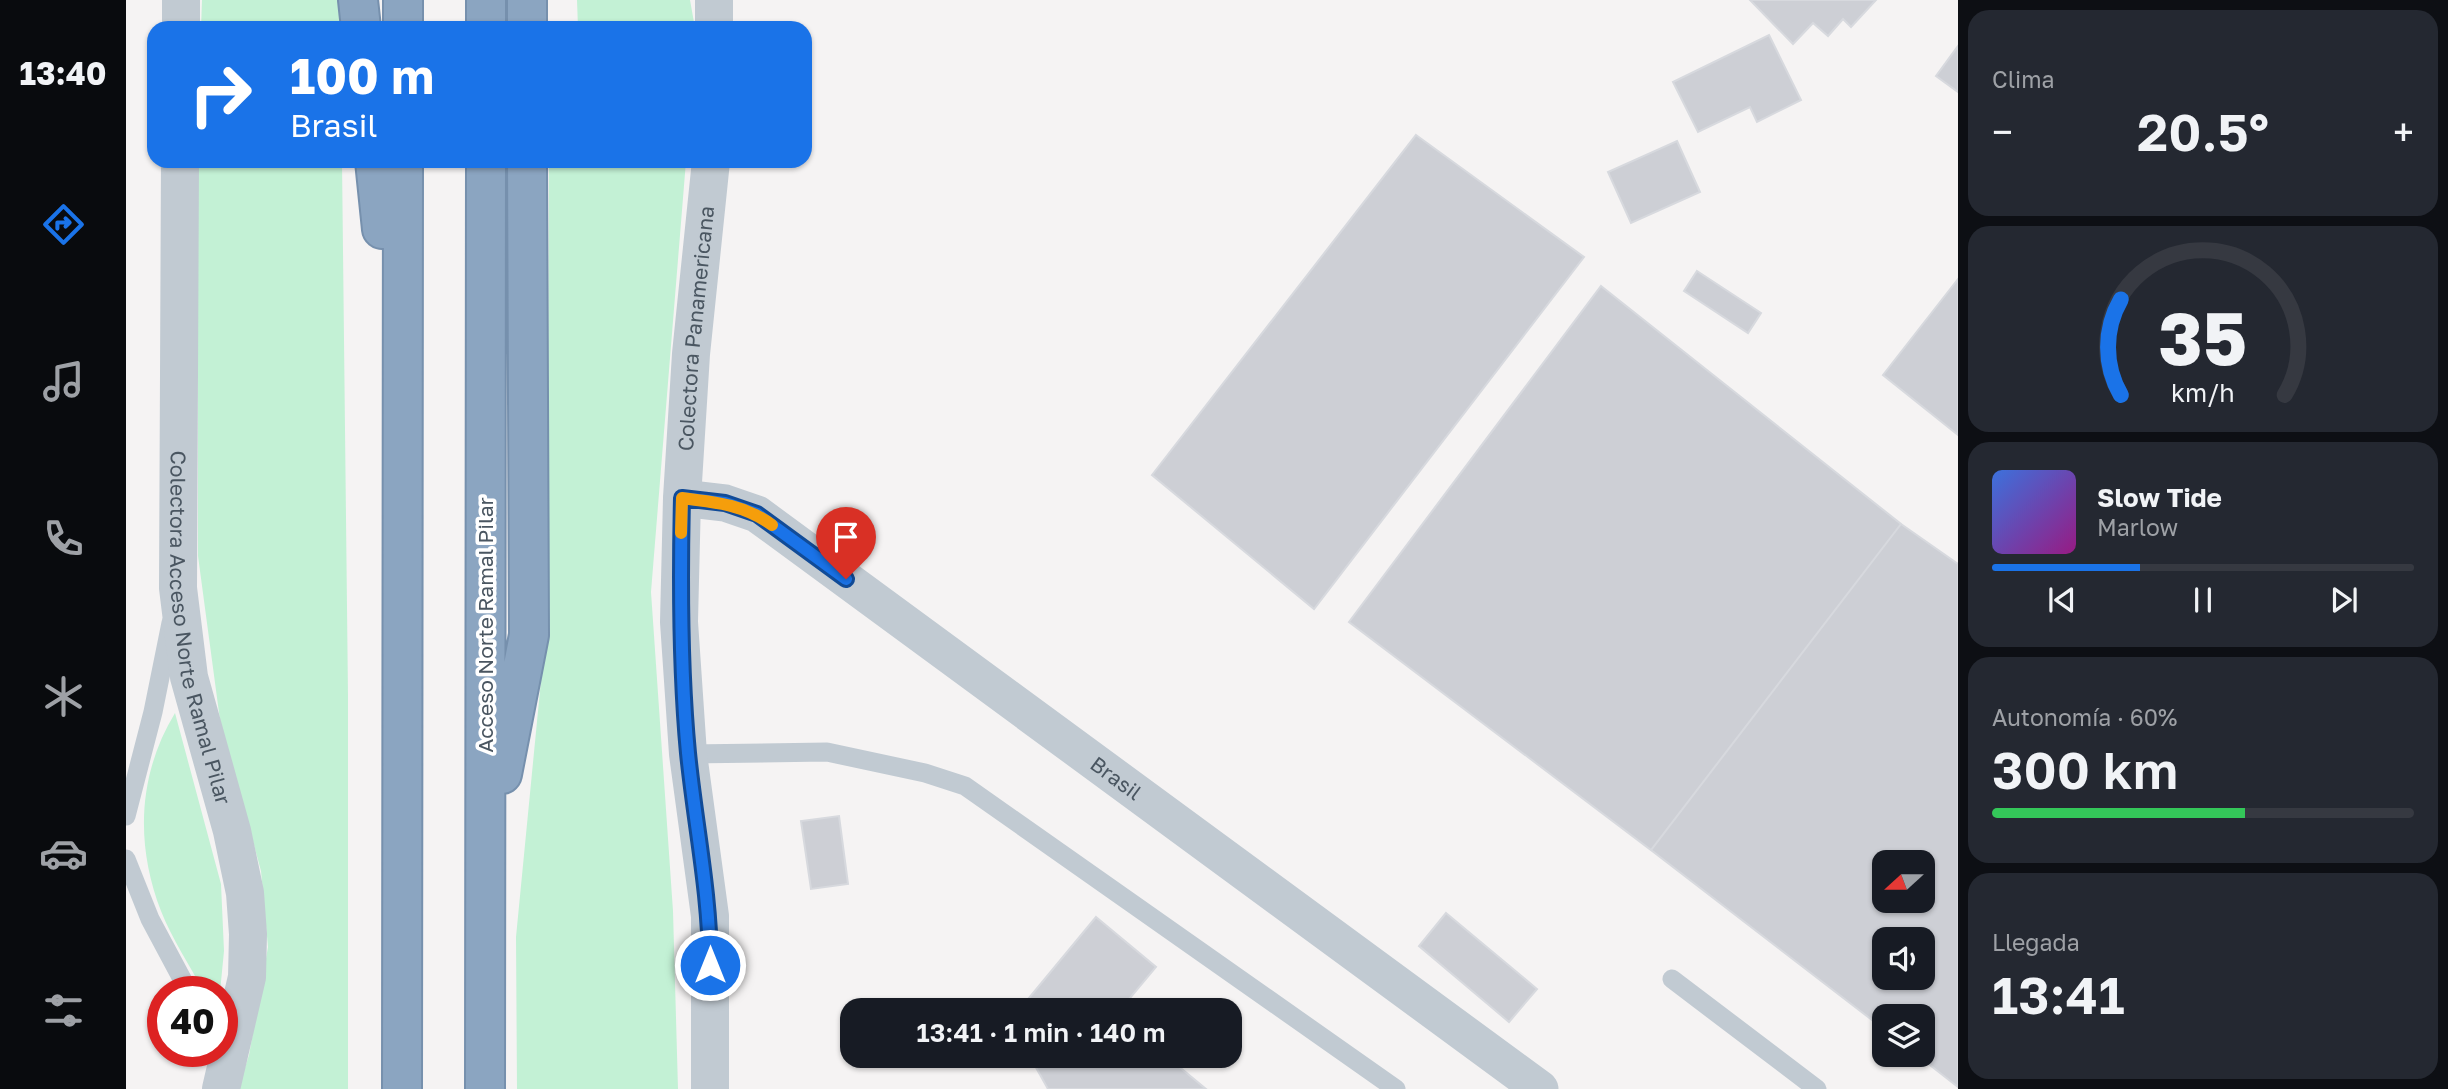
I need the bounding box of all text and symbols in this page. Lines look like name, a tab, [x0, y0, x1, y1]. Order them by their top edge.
text: 100 m	[290, 46, 434, 105]
icon: right	[175, 49, 266, 140]
text: 13:40	[19, 54, 107, 92]
text: Clima	[1992, 65, 2055, 93]
text: 20.5°	[2137, 100, 2269, 162]
text: Brasil	[290, 106, 377, 144]
text: −	[1992, 109, 2013, 154]
text: +	[2393, 109, 2414, 154]
icon: directions	[39, 200, 88, 249]
street label: Colectora Panamericana	[672, 204, 719, 452]
text: 35	[2159, 294, 2247, 381]
icon: music	[39, 357, 88, 406]
text: km/h	[2171, 376, 2235, 407]
street label: Colectora Acceso Norte Ramal Pilar	[165, 451, 237, 807]
text: Slow Tide	[2097, 482, 2222, 513]
street label: Acceso Norte Ramal Pilar	[472, 497, 498, 753]
pin	[816, 507, 876, 579]
text: Marlow	[2097, 513, 2178, 541]
icon: phone	[39, 514, 88, 563]
icon: arrive	[827, 518, 865, 556]
icon: previous	[2043, 581, 2081, 619]
icon: pause	[2184, 581, 2222, 619]
icon: next	[2325, 581, 2363, 619]
icon: climate	[39, 672, 88, 721]
text: Autonomía · 60%	[1992, 703, 2177, 731]
text: 300 km	[1992, 738, 2178, 800]
street label: Brasil	[1086, 750, 1147, 805]
icon: car	[39, 829, 88, 878]
north arrow	[1872, 850, 1936, 914]
map controls	[1872, 850, 1935, 1067]
button: sound	[1872, 927, 1935, 990]
position arrow	[673, 928, 747, 1002]
text: Llegada	[1992, 928, 2080, 956]
text: 13:41	[1992, 963, 2125, 1025]
speed limit sign: 40	[147, 976, 238, 1067]
icon: filters	[39, 986, 88, 1035]
button: layers	[1872, 1004, 1935, 1067]
text: 13:41 · 1 min · 140 m	[917, 1017, 1165, 1048]

